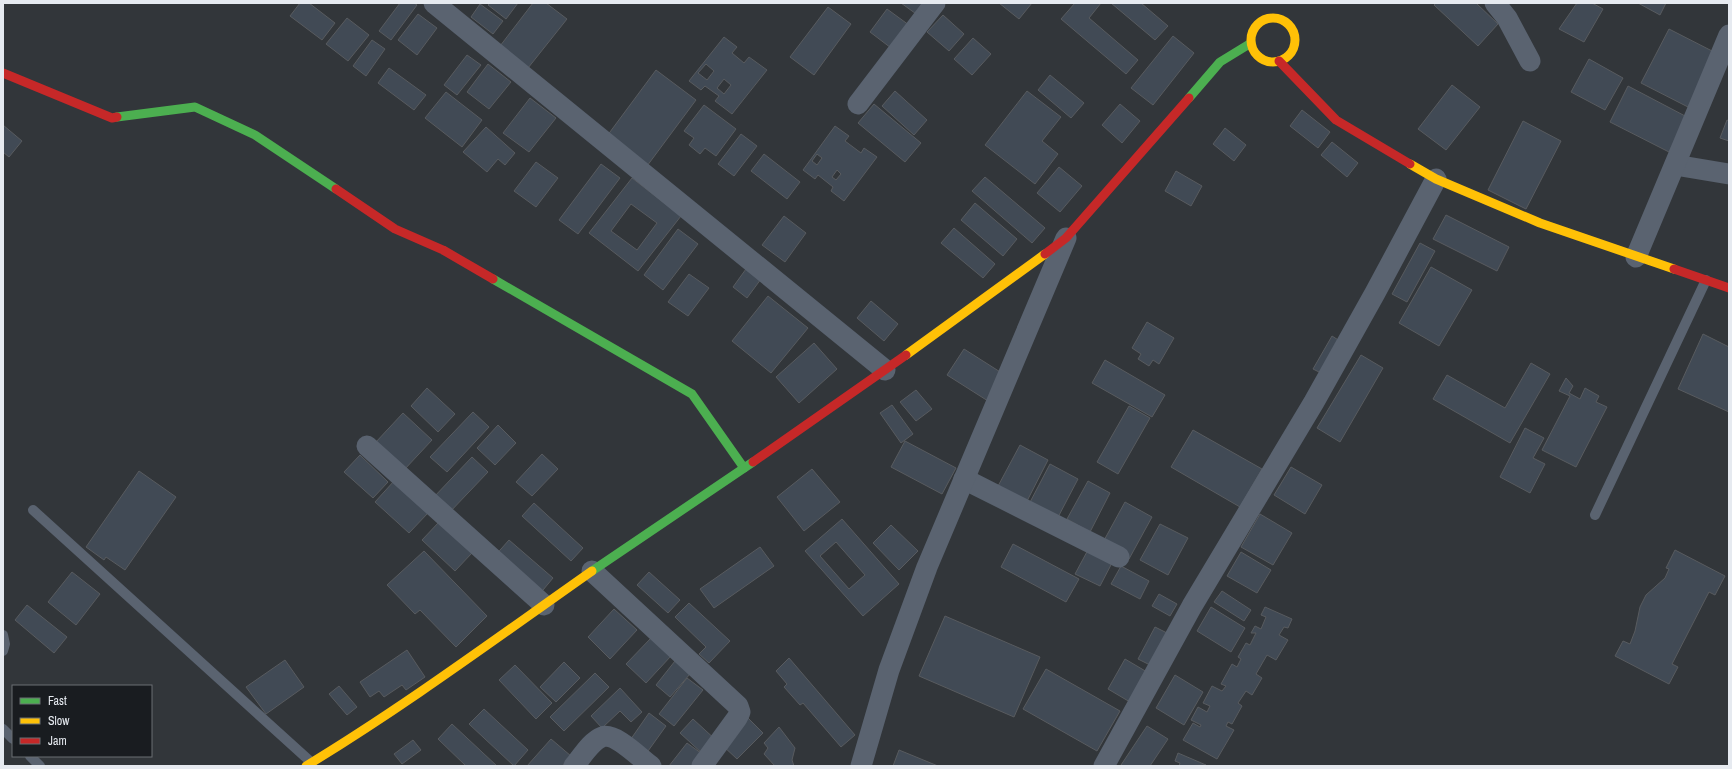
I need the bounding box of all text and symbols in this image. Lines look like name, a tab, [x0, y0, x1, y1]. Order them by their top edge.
legend	[12, 685, 152, 757]
text: Fast	[48, 693, 67, 709]
text: Slow	[48, 713, 70, 729]
text: Jam	[48, 733, 67, 749]

